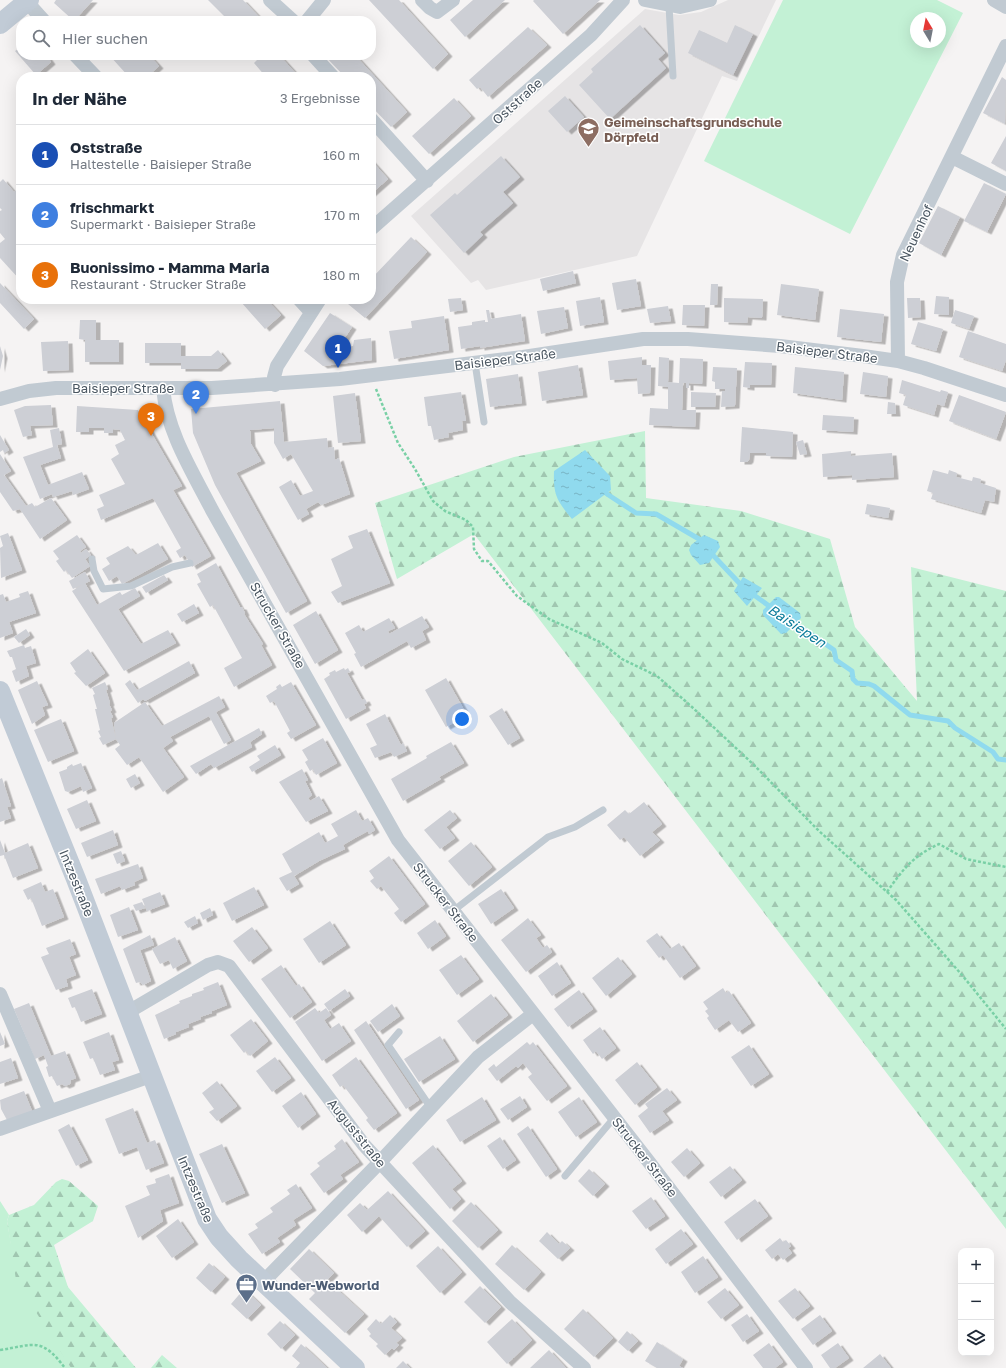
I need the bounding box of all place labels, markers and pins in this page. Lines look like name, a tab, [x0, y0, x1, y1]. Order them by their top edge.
place label: Geimeinschaftsgrundschule Dörpfeld	[604, 114, 782, 145]
school or university icon: Geimeinschaftsgrundschule Dörpfeld	[575, 116, 601, 149]
pin: 1	[325, 335, 351, 368]
pin: 2	[183, 381, 209, 414]
pin: 3	[138, 403, 164, 436]
office icon: Wunder-Webworld	[233, 1272, 259, 1305]
place label: Wunder-Webworld	[262, 1277, 379, 1293]

